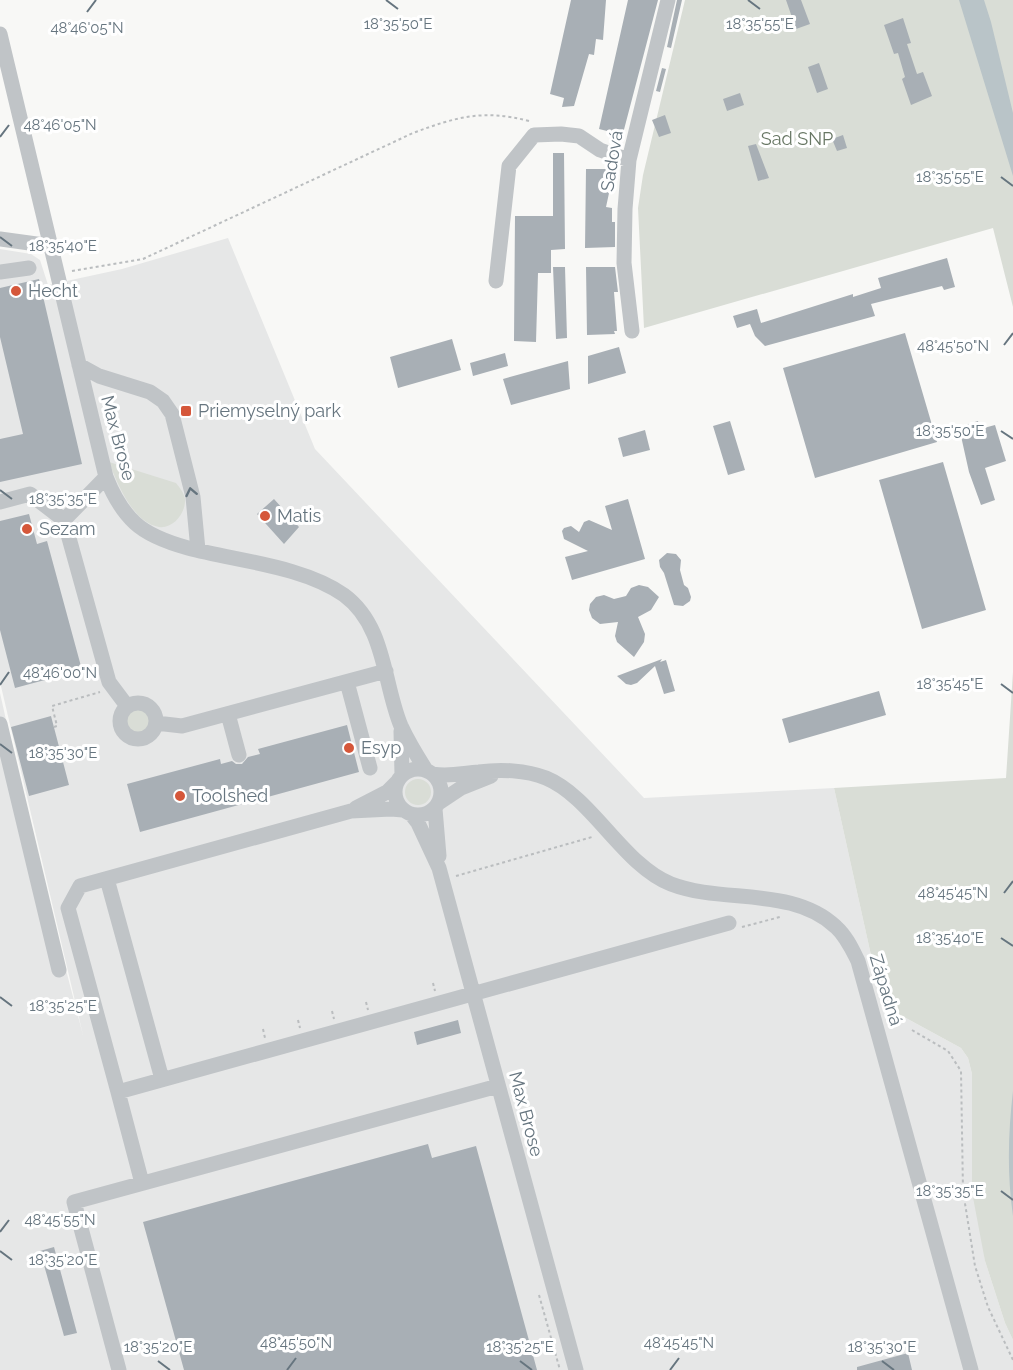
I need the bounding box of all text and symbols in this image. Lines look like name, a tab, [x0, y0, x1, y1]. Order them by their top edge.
text: 18°35'50"E	[364, 15, 432, 33]
text: 18°35'55"E	[726, 15, 794, 33]
text: 48°46'05"N	[50, 19, 124, 37]
text: 48°46'05"N	[23, 116, 97, 134]
park label: Sad SNP	[761, 128, 833, 149]
street label: Sadová	[596, 129, 627, 193]
text: 18°35'55"E	[916, 168, 984, 186]
text: 18°35'40"E	[29, 237, 97, 255]
place label: Hecht	[28, 280, 78, 301]
marker: Hecht	[9, 284, 23, 298]
text: 48°45'50"N	[917, 337, 989, 355]
street label: Max Brose	[97, 393, 140, 483]
place label: Priemyselný park	[198, 400, 341, 421]
marker: Priemyselný park	[179, 404, 193, 418]
text: 18°35'50"E	[916, 422, 984, 440]
one-way arrow	[185, 488, 198, 498]
text: 18°35'35"E	[29, 490, 97, 508]
place label: Matis	[277, 505, 321, 526]
marker: Matis	[258, 509, 272, 523]
place label: Sezam	[39, 518, 96, 539]
marker: Sezam	[20, 522, 34, 536]
text: 48°46'00"N	[23, 664, 97, 682]
text: 18°35'45"E	[917, 675, 983, 693]
place label: Esyp	[361, 737, 401, 758]
marker: Esyp	[342, 741, 356, 755]
text: 18°35'30"E	[29, 744, 97, 762]
place label: Toolshed	[192, 785, 268, 806]
marker: Toolshed	[173, 789, 187, 803]
text: 48°45'45"N	[918, 884, 988, 902]
text: 18°35'40"E	[916, 929, 984, 947]
street label: Západná	[866, 952, 907, 1028]
text: 18°35'25"E	[29, 997, 97, 1015]
street label: Max Brose	[505, 1069, 548, 1159]
text: 18°35'35"E	[916, 1182, 984, 1200]
text: 48°45'55"N	[24, 1211, 96, 1229]
text: 18°35'20"E	[29, 1251, 97, 1269]
text: 48°45'50"N	[260, 1334, 332, 1352]
text: 48°45'45"N	[644, 1334, 714, 1352]
text: 18°35'20"E	[124, 1338, 192, 1356]
text: 18°35'25"E	[486, 1338, 554, 1356]
text: 18°35'30"E	[848, 1338, 916, 1356]

